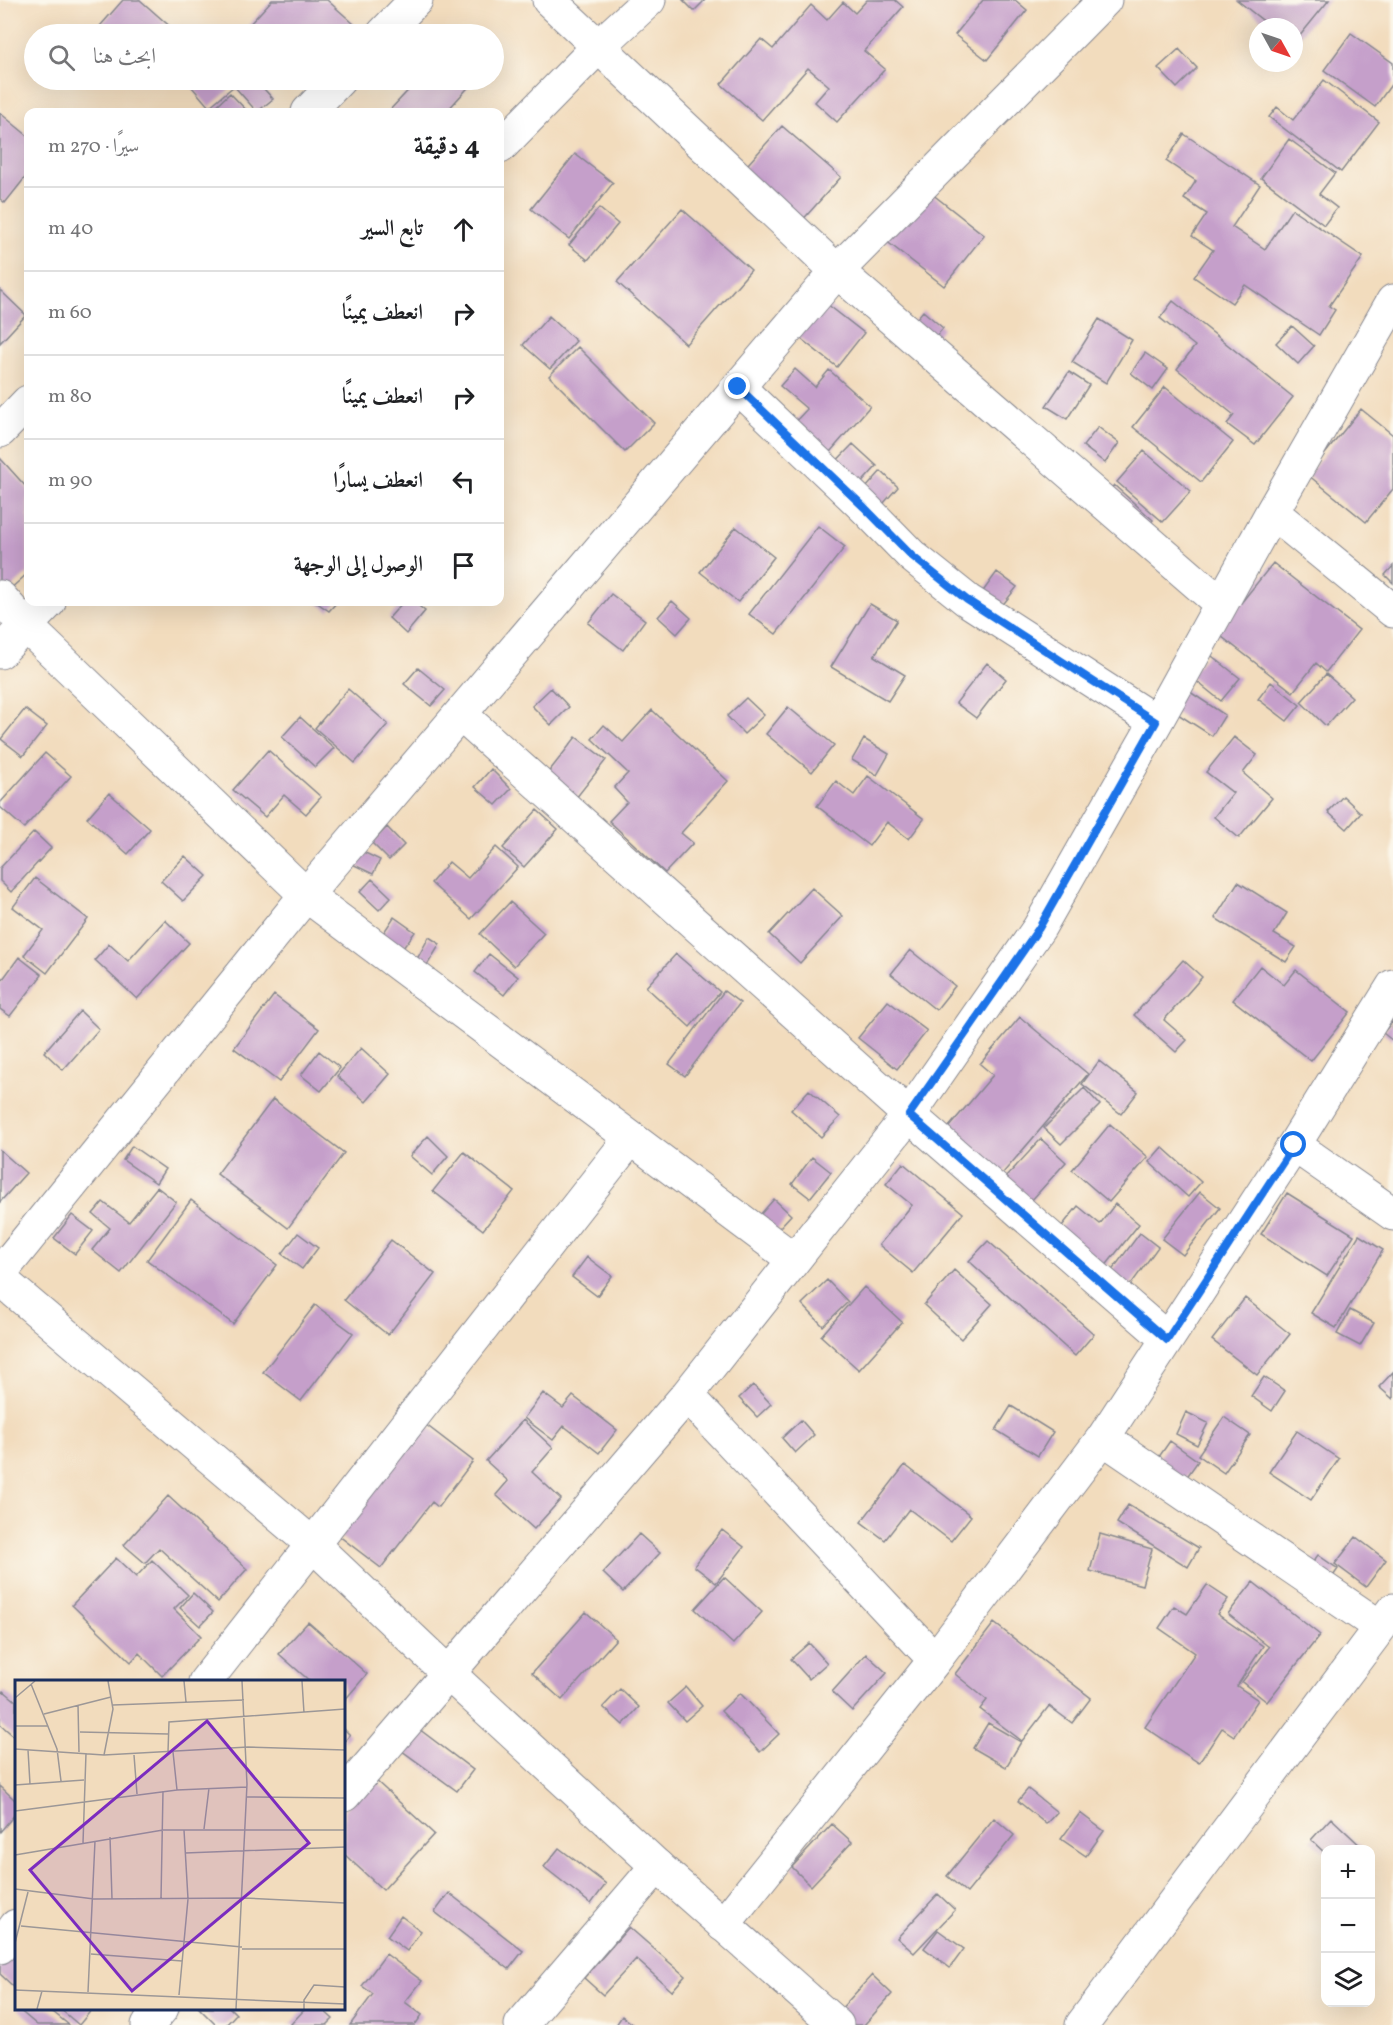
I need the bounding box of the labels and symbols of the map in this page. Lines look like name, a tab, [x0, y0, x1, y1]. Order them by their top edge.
north arrow	[1249, 18, 1303, 72]
route end	[724, 373, 750, 399]
route start	[1280, 1131, 1306, 1157]
inset map	[15, 1680, 345, 2010]

